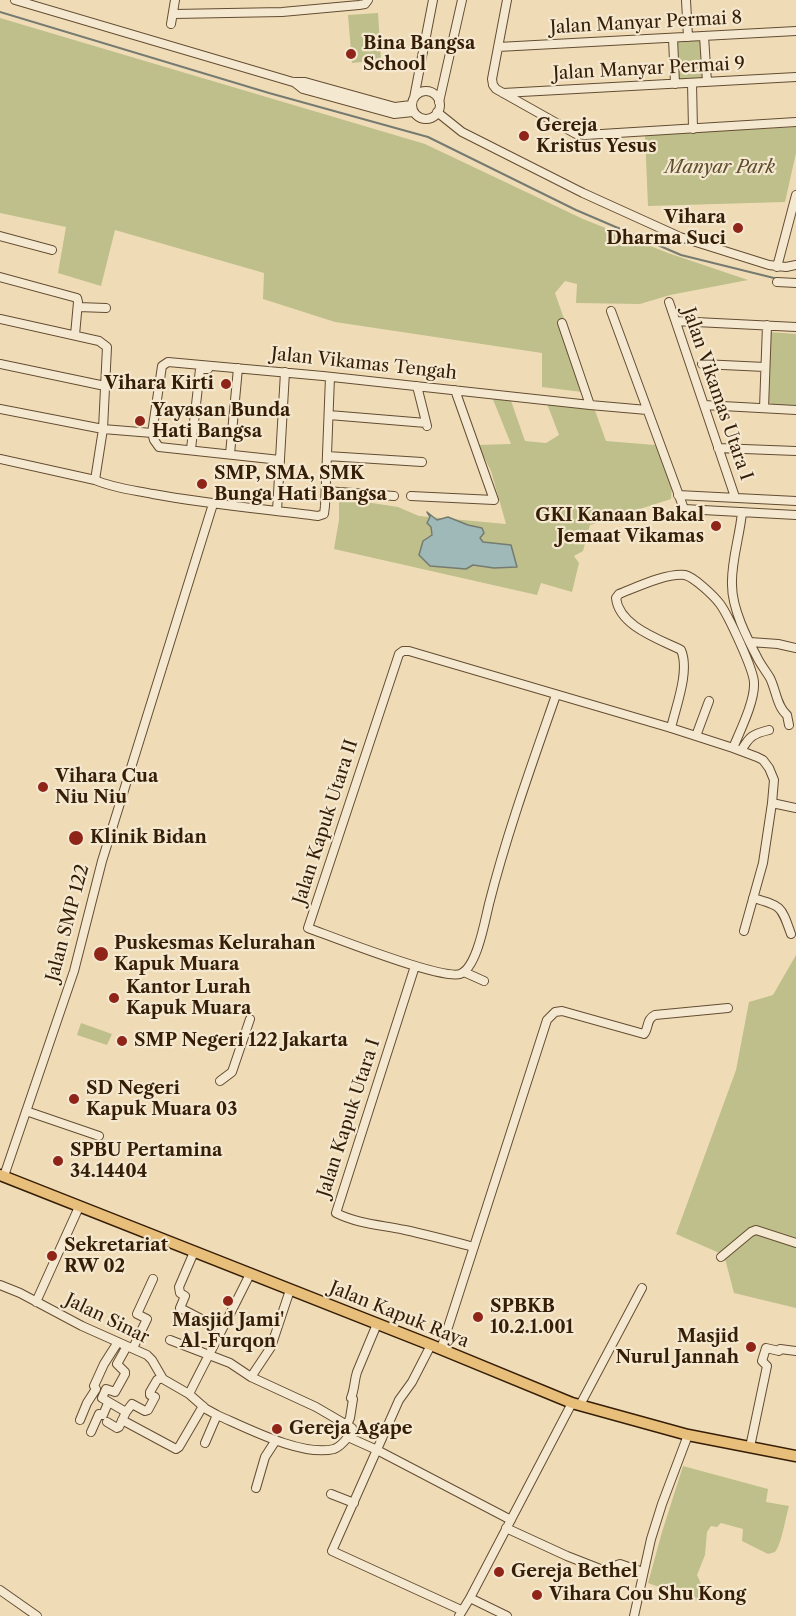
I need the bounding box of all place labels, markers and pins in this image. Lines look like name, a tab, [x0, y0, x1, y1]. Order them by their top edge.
place label: Bina Bangsa School	[363, 33, 475, 76]
marker: Bina Bangsa School	[344, 47, 358, 61]
place label: Gereja Kristus Yesus	[536, 115, 657, 158]
marker: Gereja Kristus Yesus	[517, 129, 531, 143]
place label: Vihara Dharma Suci	[606, 207, 726, 250]
marker: Vihara Dharma Suci	[731, 221, 745, 235]
place label: Vihara Kirti	[104, 373, 214, 395]
marker: Vihara Kirti	[219, 377, 233, 391]
place label: Yayasan Bunda Hati Bangsa	[152, 400, 291, 442]
marker: Yayasan Bunda Hati Bangsa	[133, 414, 147, 428]
place label: SMP, SMA, SMK Bunga Hati Bangsa	[214, 463, 387, 506]
marker: SMP, SMA, SMK Bunga Hati Bangsa	[195, 477, 209, 491]
place label: GKI Kanaan Bakal Jemaat Vikamas	[535, 505, 704, 548]
marker: GKI Kanaan Bakal Jemaat Vikamas	[709, 519, 723, 533]
place label: Vihara Cua Niu Niu	[55, 766, 158, 808]
marker: Vihara Cua Niu Niu	[36, 780, 50, 794]
place label: Klinik Bidan	[90, 827, 207, 849]
marker: Klinik Bidan	[67, 829, 85, 847]
place label: Puskesmas Kelurahan Kapuk Muara	[114, 933, 316, 976]
marker: Puskesmas Kelurahan Kapuk Muara	[92, 945, 110, 963]
place label: Kantor Lurah Kapuk Muara	[126, 977, 251, 1020]
marker: Kantor Lurah Kapuk Muara	[107, 991, 121, 1005]
place label: SMP Negeri 122 Jakarta	[134, 1030, 348, 1052]
marker: SMP Negeri 122 Jakarta	[115, 1034, 129, 1048]
place label: SD Negeri Kapuk Muara 03	[86, 1078, 237, 1120]
marker: SD Negeri Kapuk Muara 03	[67, 1092, 81, 1106]
place label: SPBU Pertamina 34.14404	[70, 1140, 222, 1182]
marker: SPBU Pertamina 34.14404	[51, 1154, 65, 1168]
place label: Sekretariat RW 02	[64, 1235, 168, 1278]
marker: Sekretariat RW 02	[45, 1249, 59, 1263]
marker: Masjid Jami' Al-Furqon	[221, 1294, 235, 1308]
place label: SPBKB 10.2.1.001	[490, 1296, 574, 1338]
place label: Masjid Jami' Al-Furqon	[172, 1310, 284, 1352]
marker: SPBKB 10.2.1.001	[471, 1310, 485, 1324]
place label: Masjid Nurul Jannah	[615, 1326, 739, 1368]
marker: Masjid Nurul Jannah	[744, 1340, 758, 1354]
place label: Gereja Agape	[289, 1418, 413, 1440]
marker: Gereja Agape	[270, 1422, 284, 1436]
place label: Gereja Bethel	[511, 1561, 638, 1583]
marker: Gereja Bethel	[492, 1565, 506, 1579]
place label: Vihara Cou Shu Kong	[549, 1584, 746, 1606]
marker: Vihara Cou Shu Kong	[530, 1588, 544, 1602]

